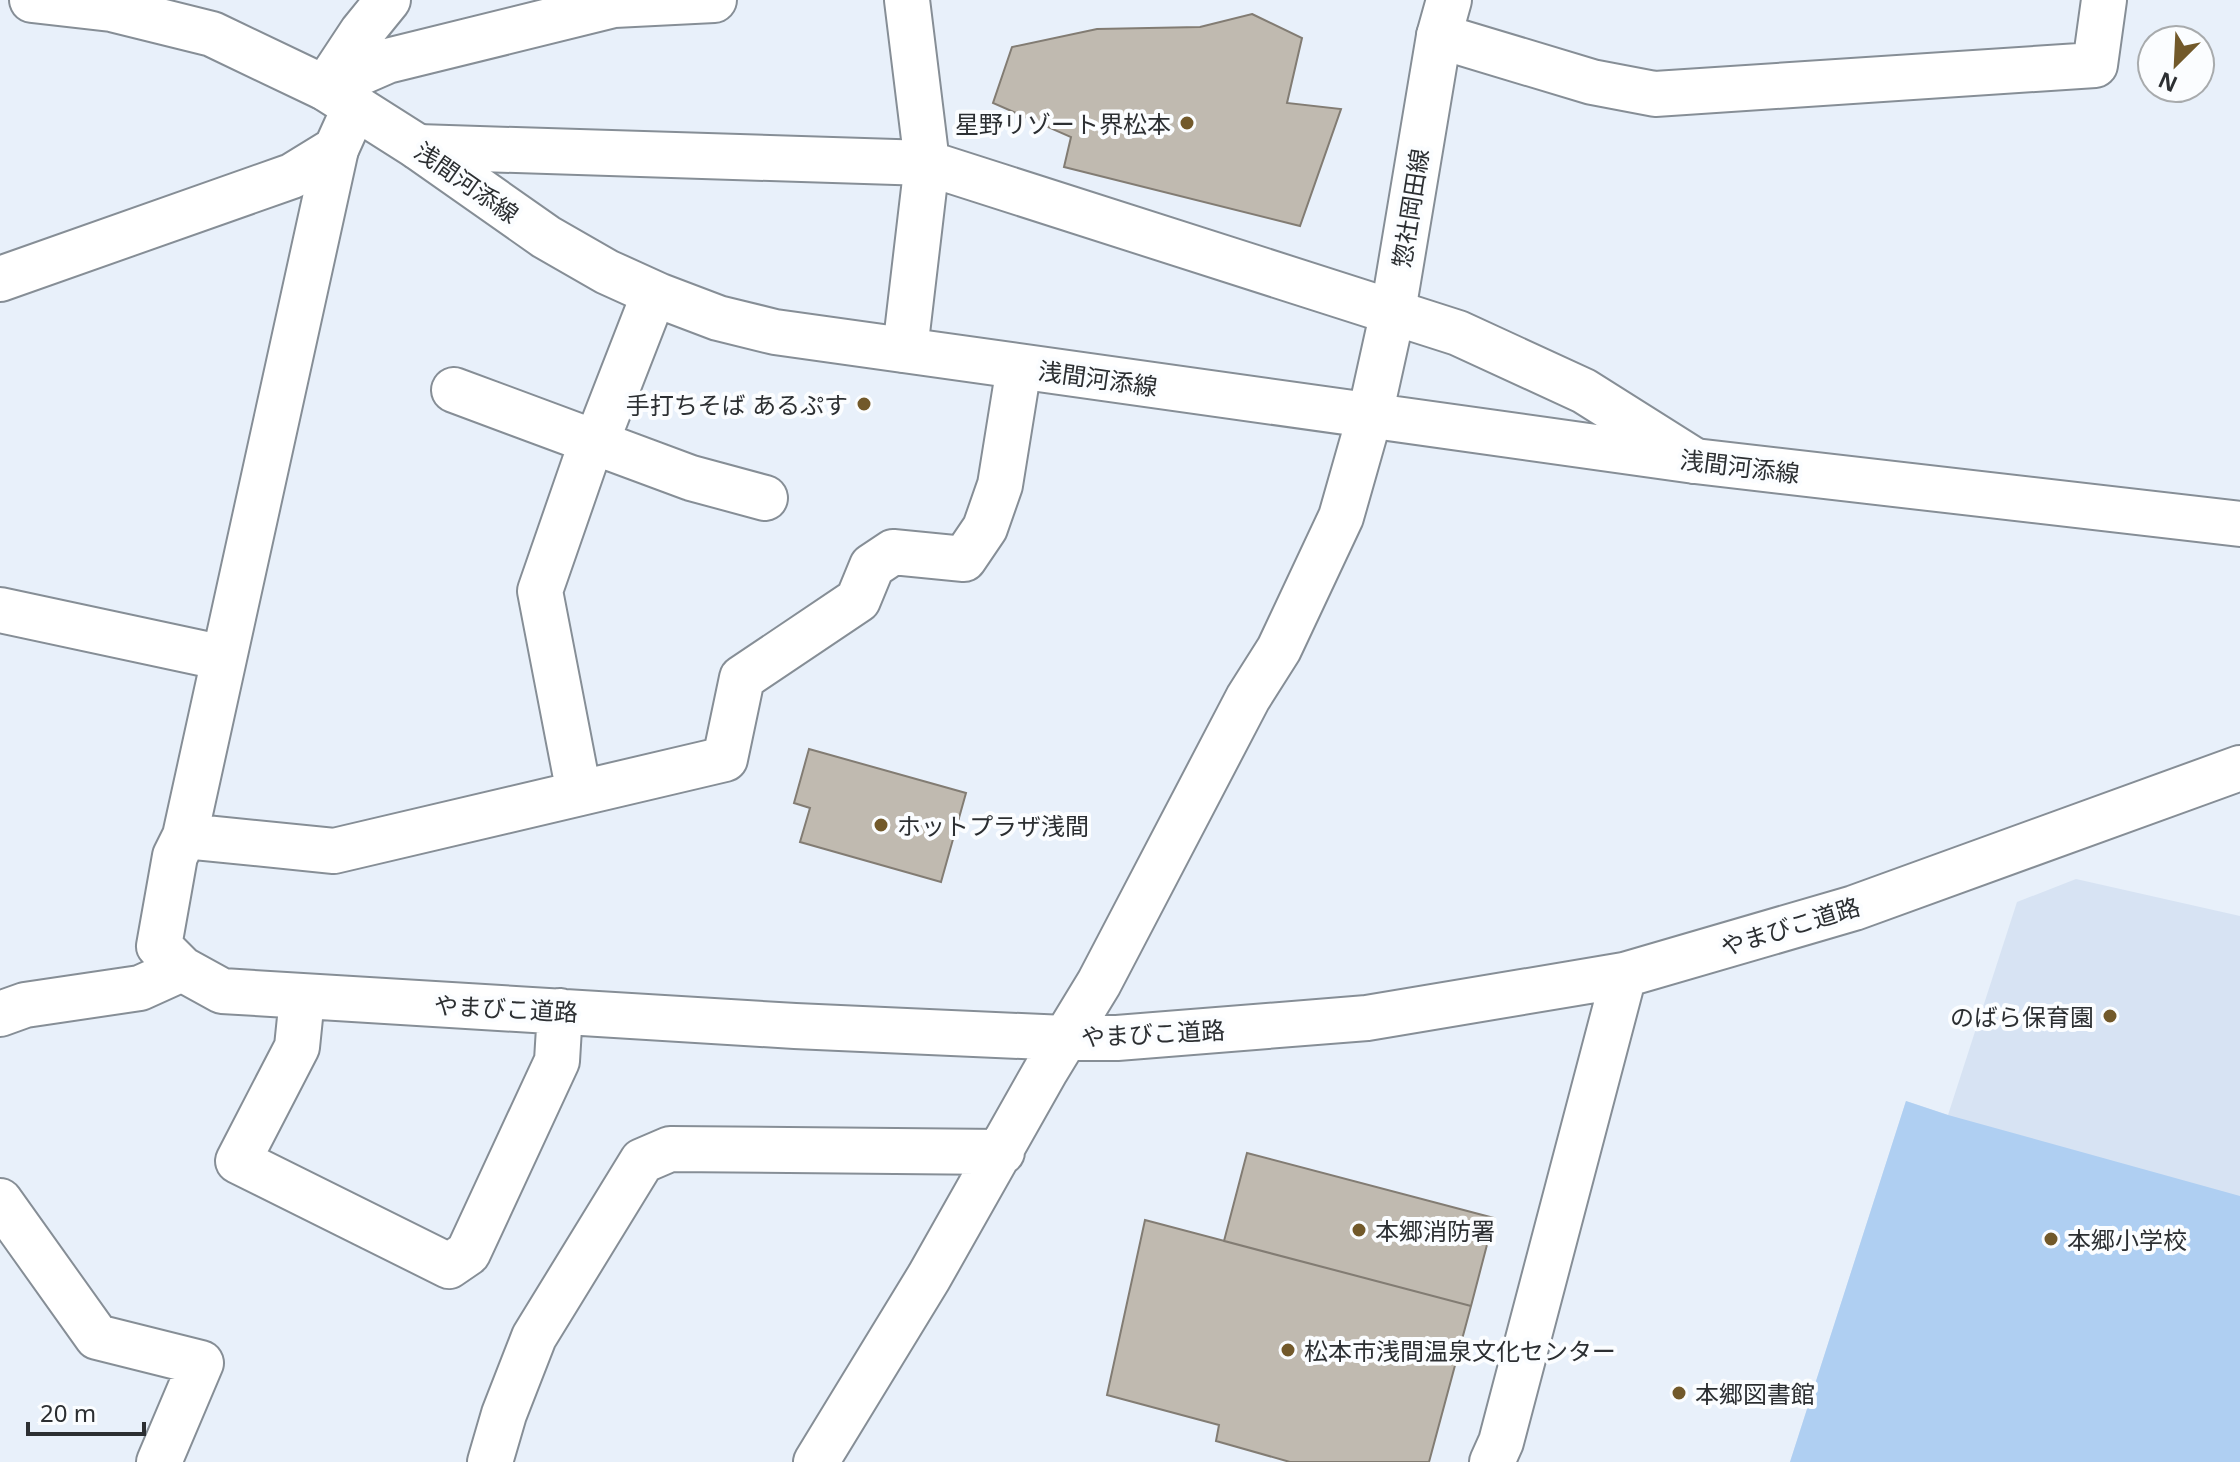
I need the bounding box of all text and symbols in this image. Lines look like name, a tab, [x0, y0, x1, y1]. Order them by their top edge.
north arrow	[2136, 24, 2216, 104]
text: N	[2153, 66, 2182, 101]
place label: 星野リゾート界松本	[955, 107, 1171, 140]
marker: 星野リゾート界松本	[1178, 114, 1196, 132]
street label: 浅間河添線	[408, 134, 526, 230]
street label: 惣社岡田線	[1384, 146, 1436, 270]
street label: 浅間河添線	[1036, 353, 1160, 403]
place label: 手打ちそば あるぷす	[626, 388, 848, 421]
marker: 手打ちそば あるぷす	[855, 395, 873, 413]
street label: 浅間河添線	[1678, 442, 1802, 490]
place label: ホットプラザ浅間	[897, 809, 1089, 842]
marker: ホットプラザ浅間	[872, 816, 890, 834]
street label: やまびこ道路	[1716, 889, 1864, 963]
street label: やまびこ道路	[433, 988, 579, 1028]
place label: のばら保育園	[1950, 1000, 2094, 1033]
marker: のばら保育園	[2101, 1007, 2119, 1025]
street label: やまびこ道路	[1080, 1013, 1226, 1053]
place label: 本郷消防署	[1375, 1214, 1495, 1247]
marker: 本郷消防署	[1350, 1221, 1368, 1239]
place label: 本郷小学校	[2067, 1223, 2187, 1256]
marker: 本郷小学校	[2042, 1230, 2060, 1248]
place label: 松本市浅間温泉文化センター	[1304, 1334, 1616, 1367]
marker: 松本市浅間温泉文化センター	[1279, 1341, 1297, 1359]
place label: 本郷図書館	[1695, 1377, 1815, 1410]
marker: 本郷図書館	[1670, 1384, 1688, 1402]
scale bar	[28, 1386, 144, 1436]
text: 20 m	[40, 1396, 96, 1429]

